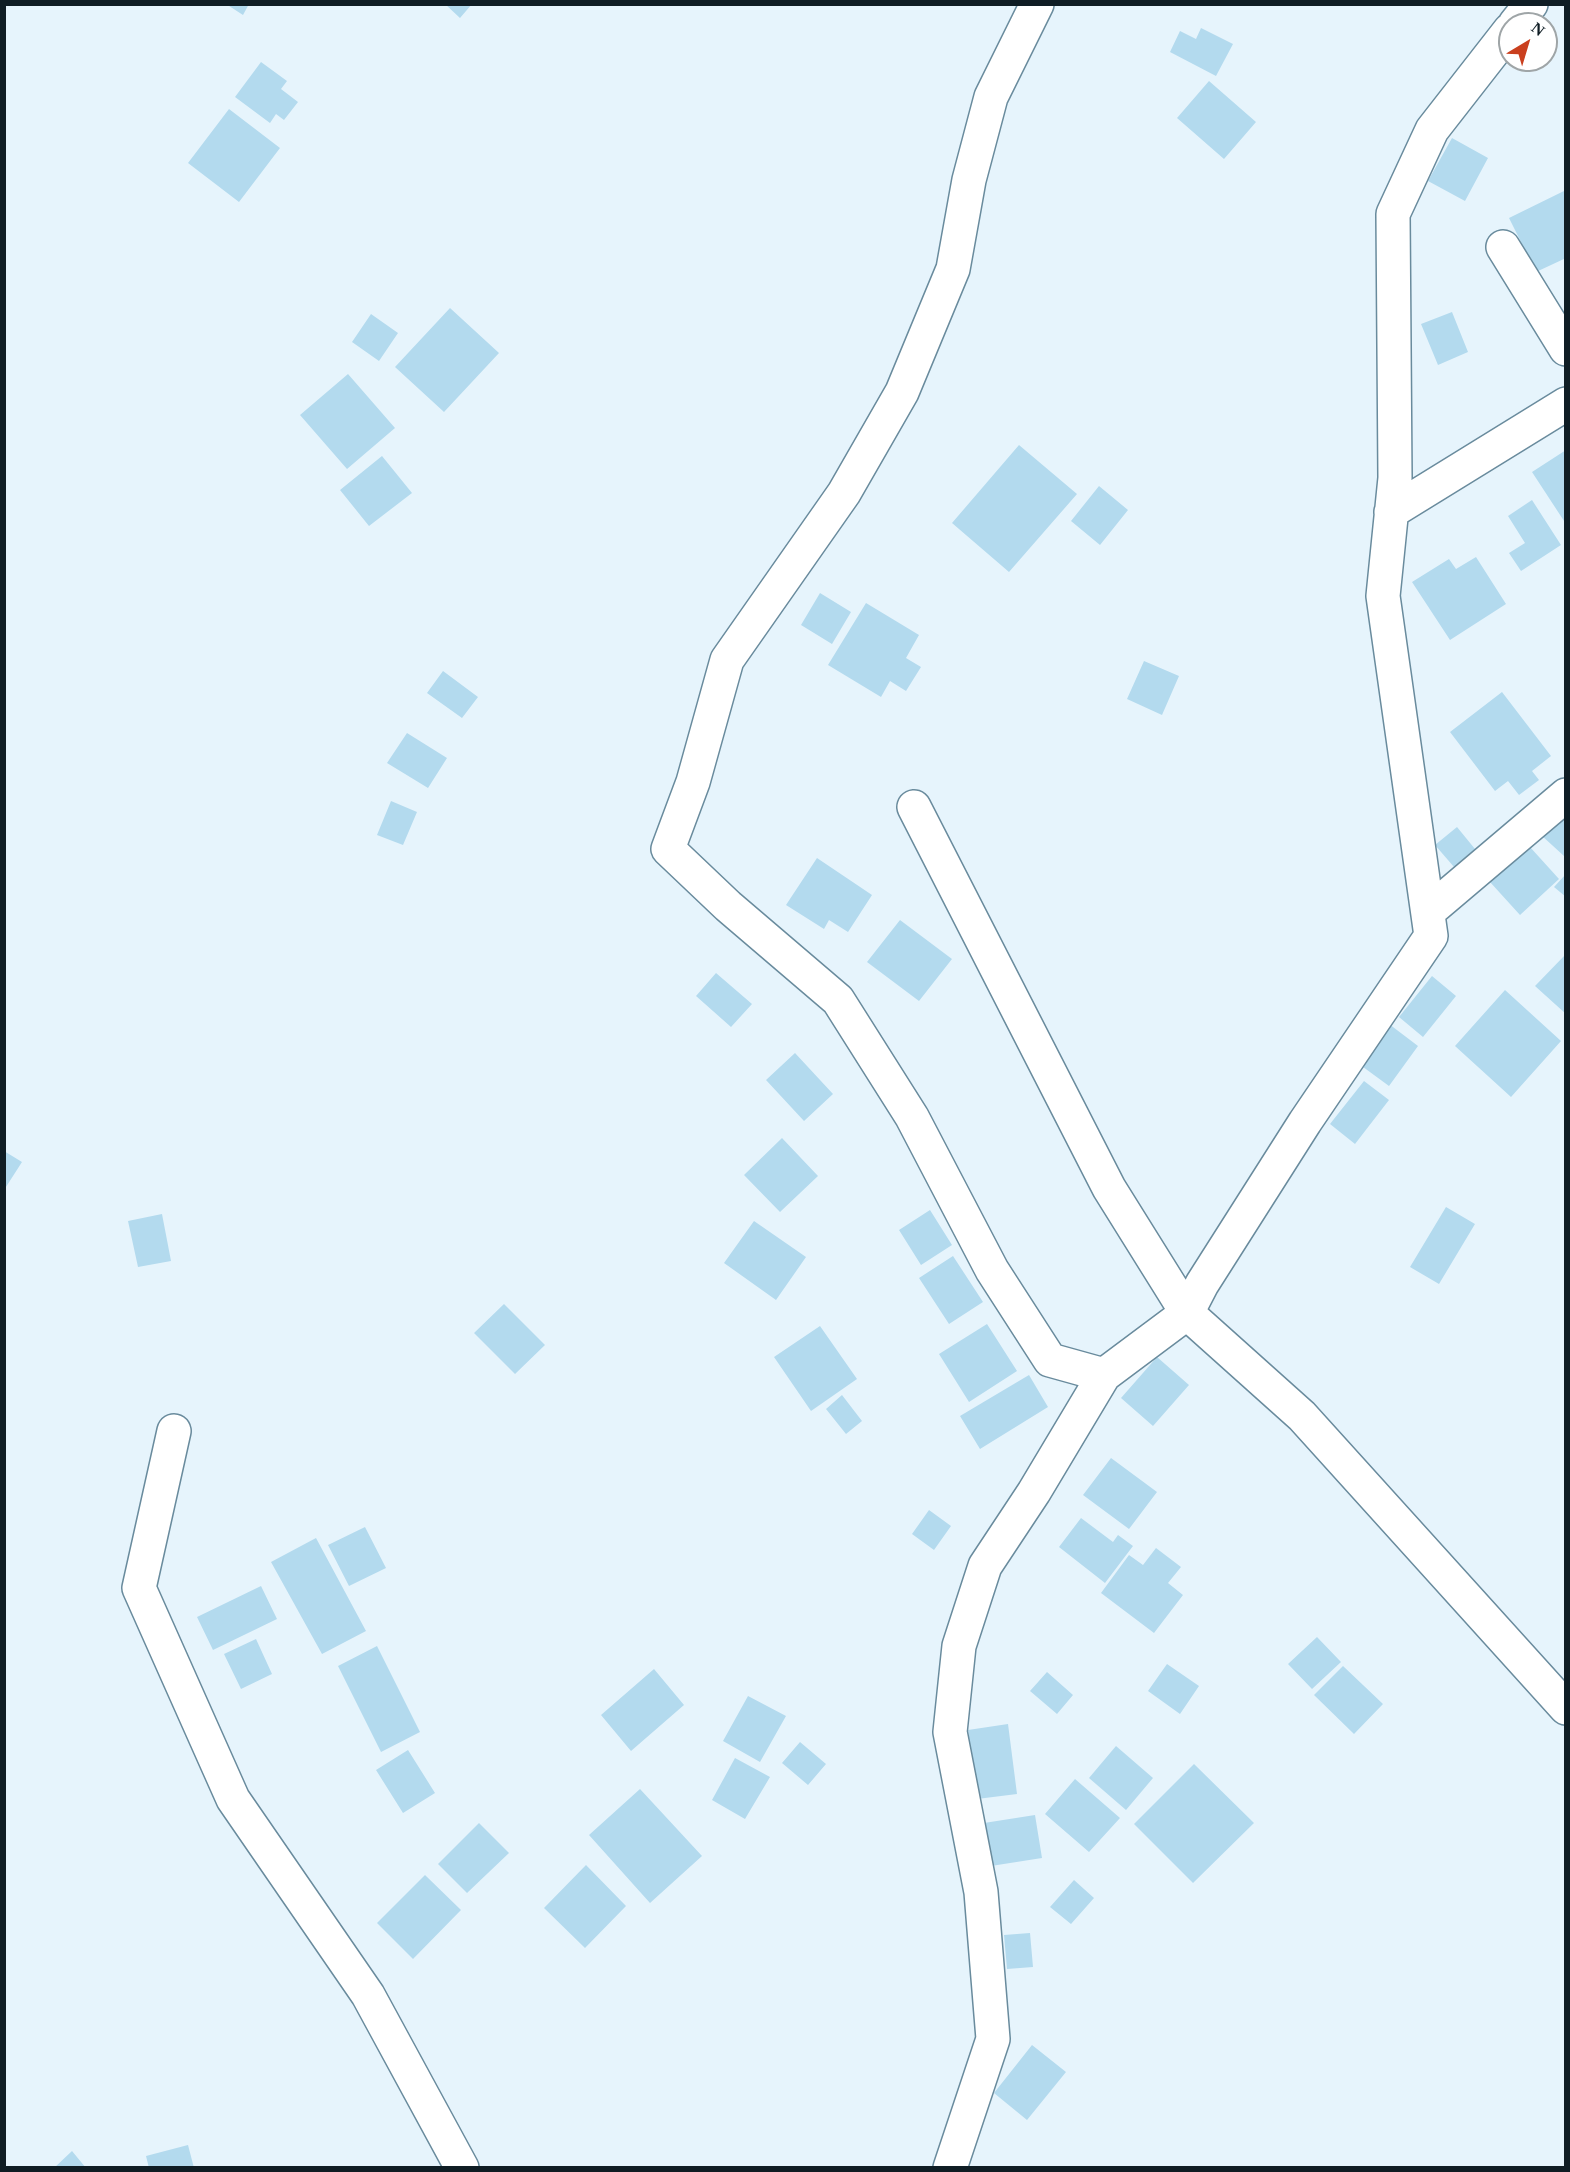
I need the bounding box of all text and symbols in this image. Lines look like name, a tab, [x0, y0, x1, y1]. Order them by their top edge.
north arrow	[1498, 12, 1558, 72]
text: N	[1528, 19, 1548, 39]

